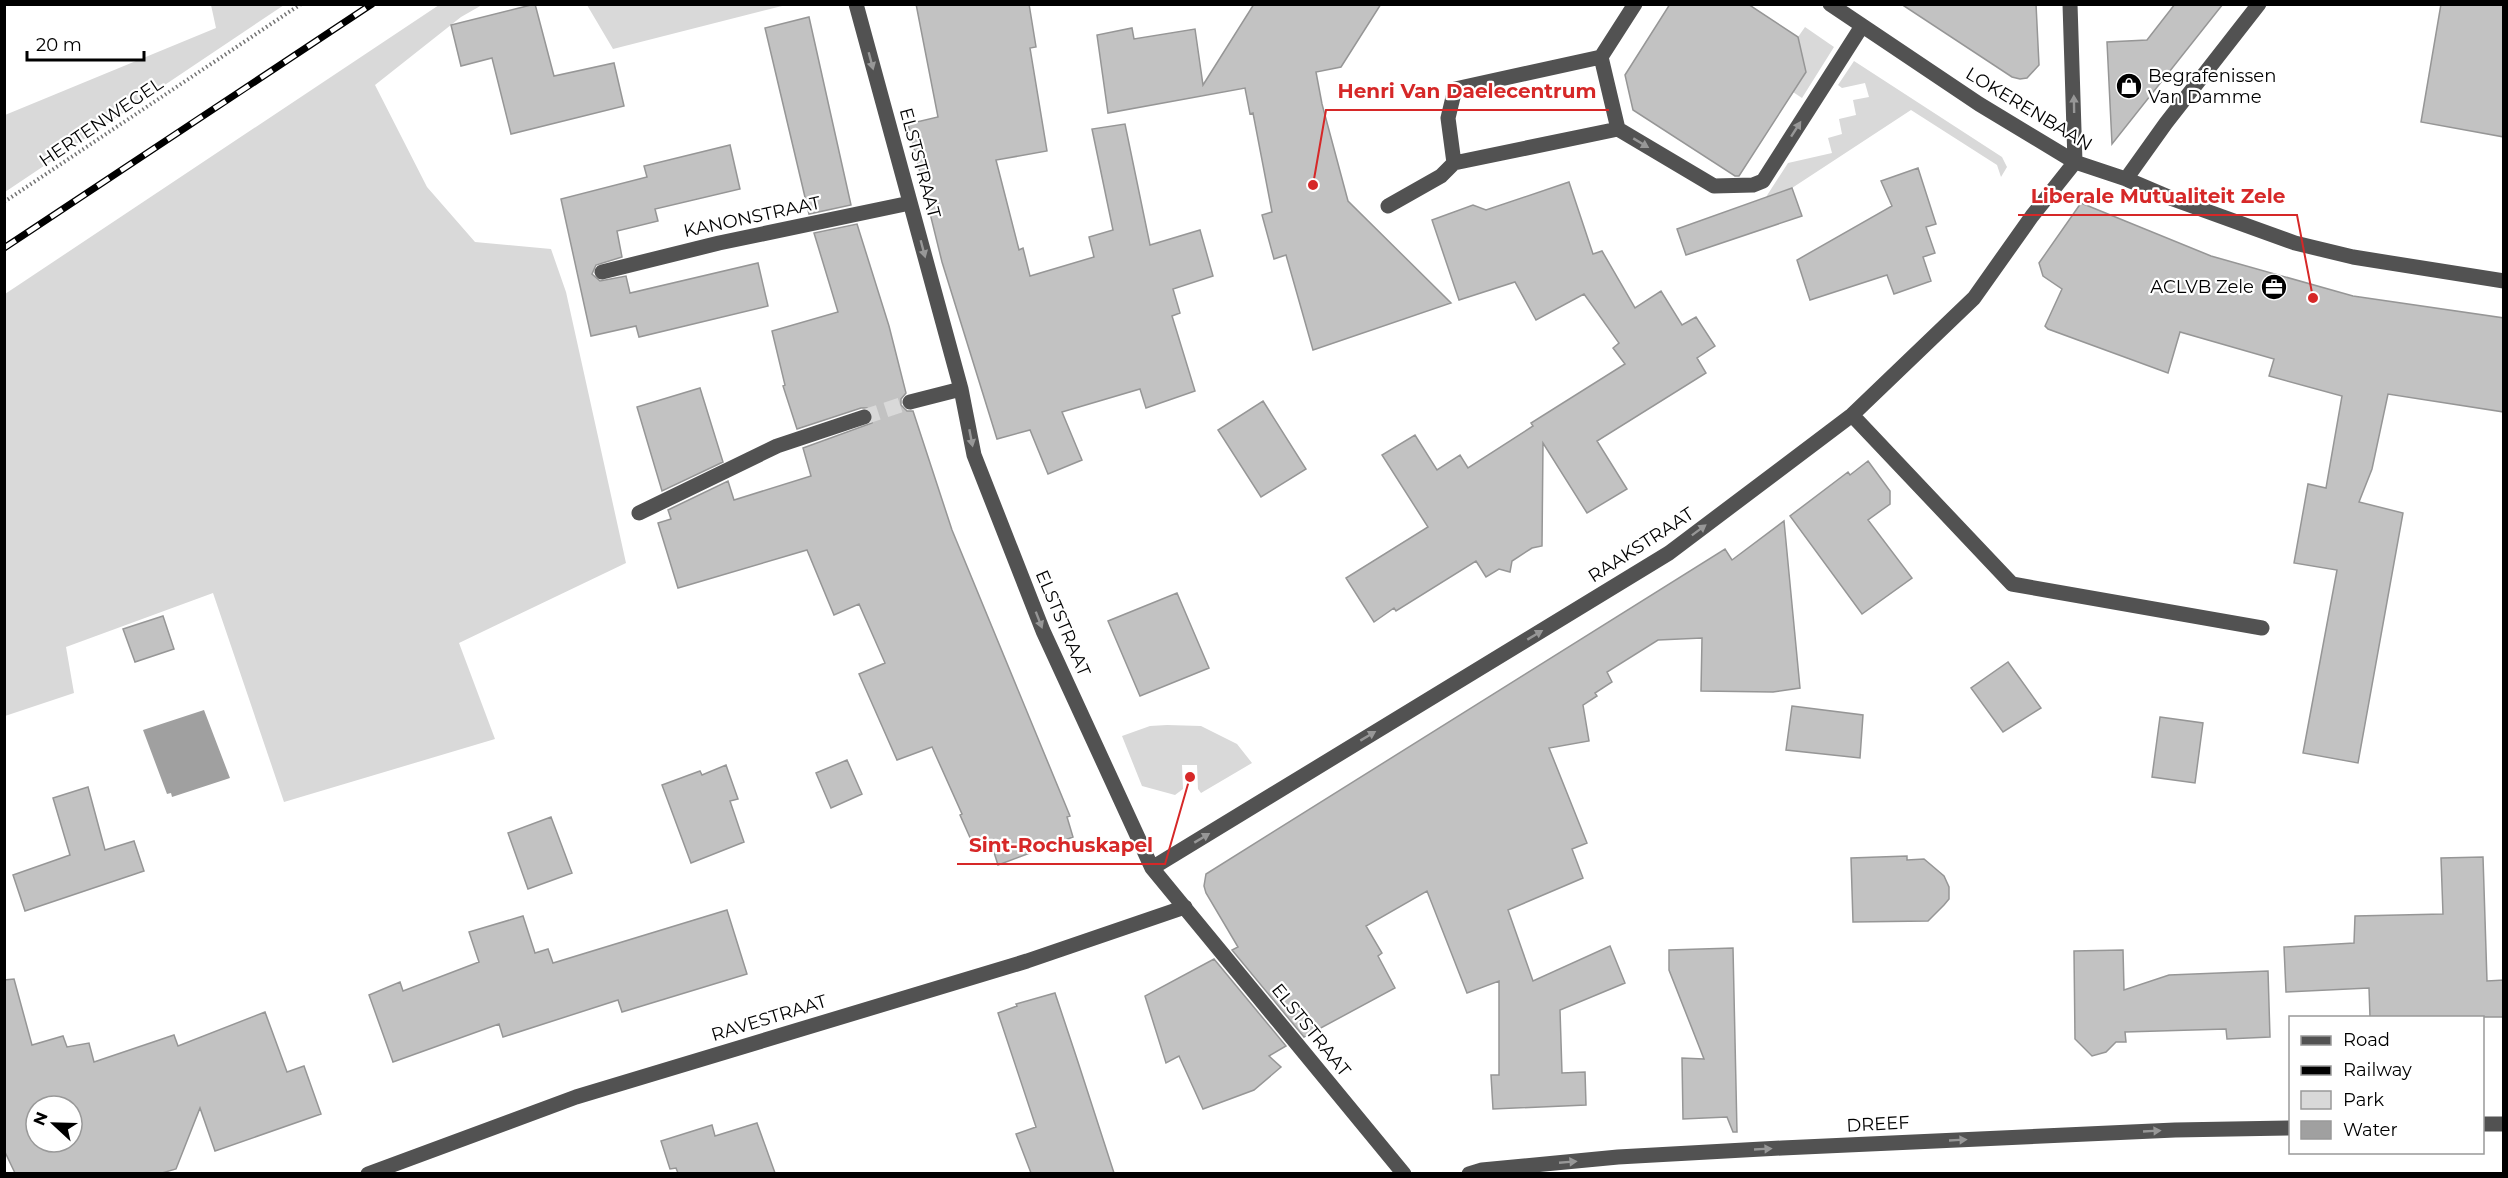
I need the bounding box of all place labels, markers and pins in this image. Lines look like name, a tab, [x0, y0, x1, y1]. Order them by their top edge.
place label: Begrafenissen Van Damme	[2148, 65, 2276, 108]
shop icon: Begrafenissen Van Damme	[2114, 71, 2144, 101]
callout: Henri Van Daelecentrum	[1326, 72, 1609, 110]
callout: Liberale Mutualiteit Zele	[2018, 177, 2297, 215]
office icon: ACLVB Zele	[2259, 272, 2289, 302]
place label: ACLVB Zele	[2150, 276, 2254, 298]
callout: Sint-Rochuskapel	[957, 826, 1165, 864]

